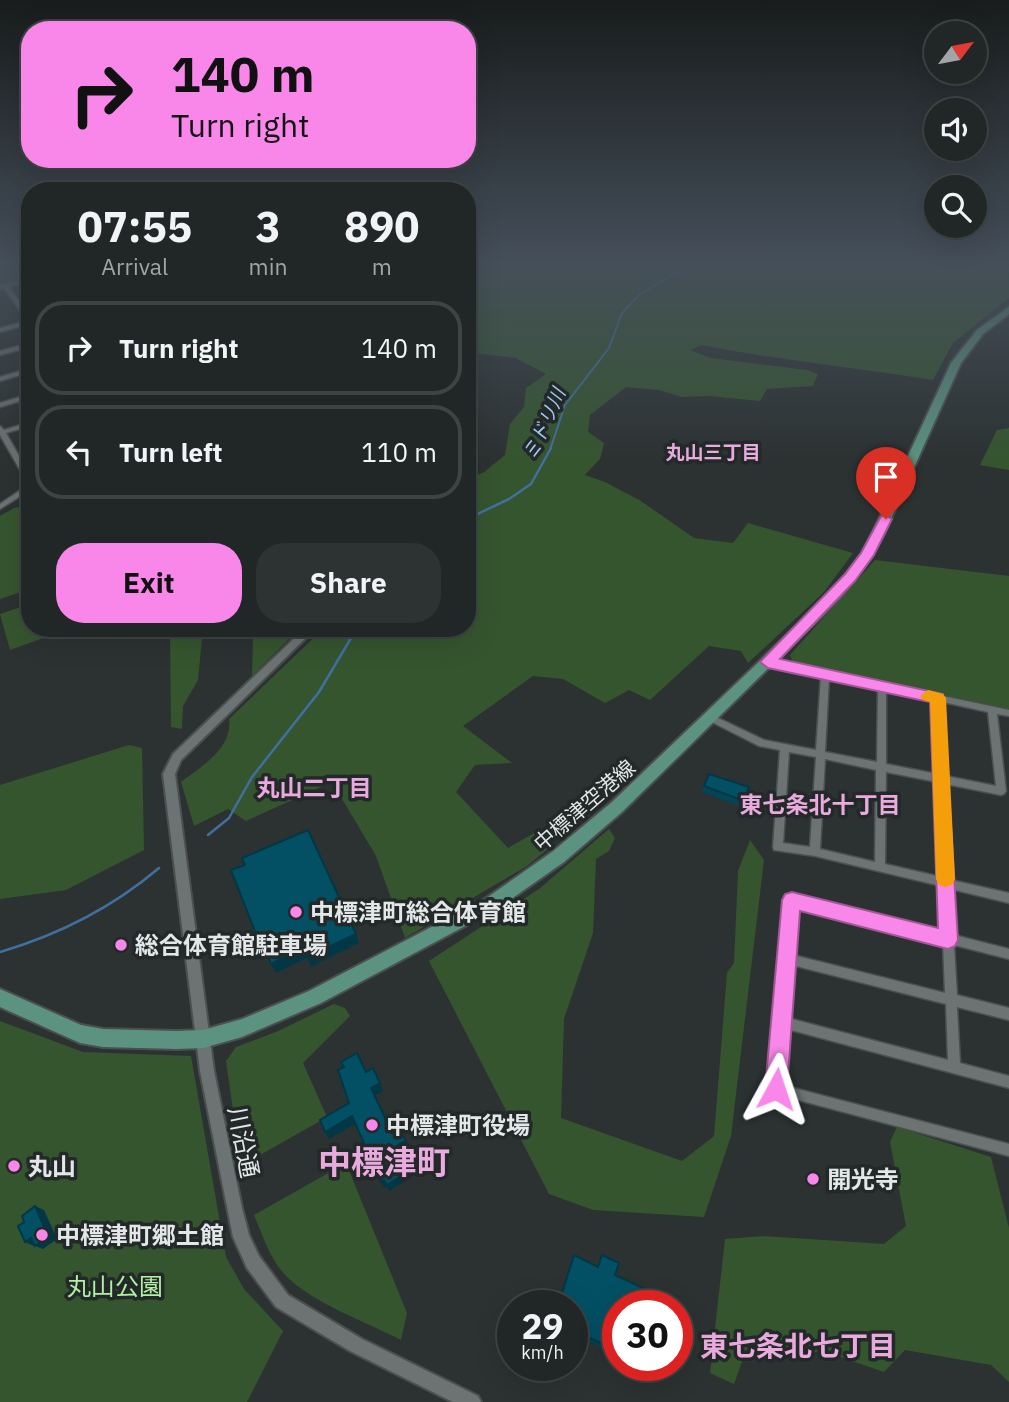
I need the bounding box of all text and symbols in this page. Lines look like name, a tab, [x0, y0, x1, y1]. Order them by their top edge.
north arrow	[924, 21, 987, 84]
map controls	[924, 21, 987, 238]
text: 140 m	[171, 42, 315, 105]
icon: right	[56, 49, 147, 140]
button: sound	[924, 98, 987, 161]
text: Turn right	[171, 104, 309, 146]
button: search	[924, 175, 987, 238]
text: 07:55	[77, 199, 192, 254]
text: 3	[255, 199, 281, 254]
text: 890	[344, 199, 420, 254]
text: Arrival	[101, 251, 168, 281]
text: min	[249, 251, 287, 281]
text: m	[372, 251, 392, 281]
icon: right	[60, 329, 98, 367]
text: Turn right	[119, 331, 238, 365]
text: 140 m	[361, 331, 437, 365]
water label: ミドリ川	[518, 383, 571, 464]
icon: left	[60, 433, 98, 471]
text: Turn left	[119, 435, 222, 469]
text: 110 m	[361, 435, 437, 469]
district label: 丸山三丁目	[665, 440, 761, 464]
pin	[856, 447, 916, 519]
icon: arrive	[867, 458, 905, 496]
button: Exit	[56, 543, 242, 623]
button: Share	[256, 543, 441, 623]
street label: 中標津空港線	[527, 753, 641, 857]
district label: 丸山二丁目	[257, 772, 372, 802]
district label: 東七条北十丁目	[740, 789, 901, 819]
place label: 中標津町総合体育館	[310, 896, 526, 928]
marker: 中標津町総合体育館	[288, 904, 304, 920]
place label: 総合体育館駐車場	[135, 929, 327, 961]
marker: 総合体育館駐車場	[113, 937, 129, 953]
position arrow	[739, 1052, 813, 1126]
street label: 川沿通	[221, 1104, 267, 1180]
place label: 中標津町役場	[386, 1109, 530, 1141]
marker: 中標津町役場	[364, 1117, 380, 1133]
district label: 中標津町	[318, 1140, 450, 1183]
place label: 丸山	[28, 1150, 76, 1182]
marker: 丸山	[6, 1158, 22, 1174]
place label: 開光寺	[827, 1163, 899, 1195]
marker: 開光寺	[805, 1171, 821, 1187]
place label: 中標津町郷土館	[56, 1219, 224, 1251]
marker: 中標津町郷土館	[34, 1227, 50, 1243]
park label: 丸山公園	[67, 1270, 163, 1302]
speed limit sign: 30	[602, 1290, 693, 1381]
text: 29	[521, 1303, 564, 1349]
district label: 東七条北七丁目	[700, 1327, 896, 1364]
text: km/h	[521, 1341, 564, 1364]

